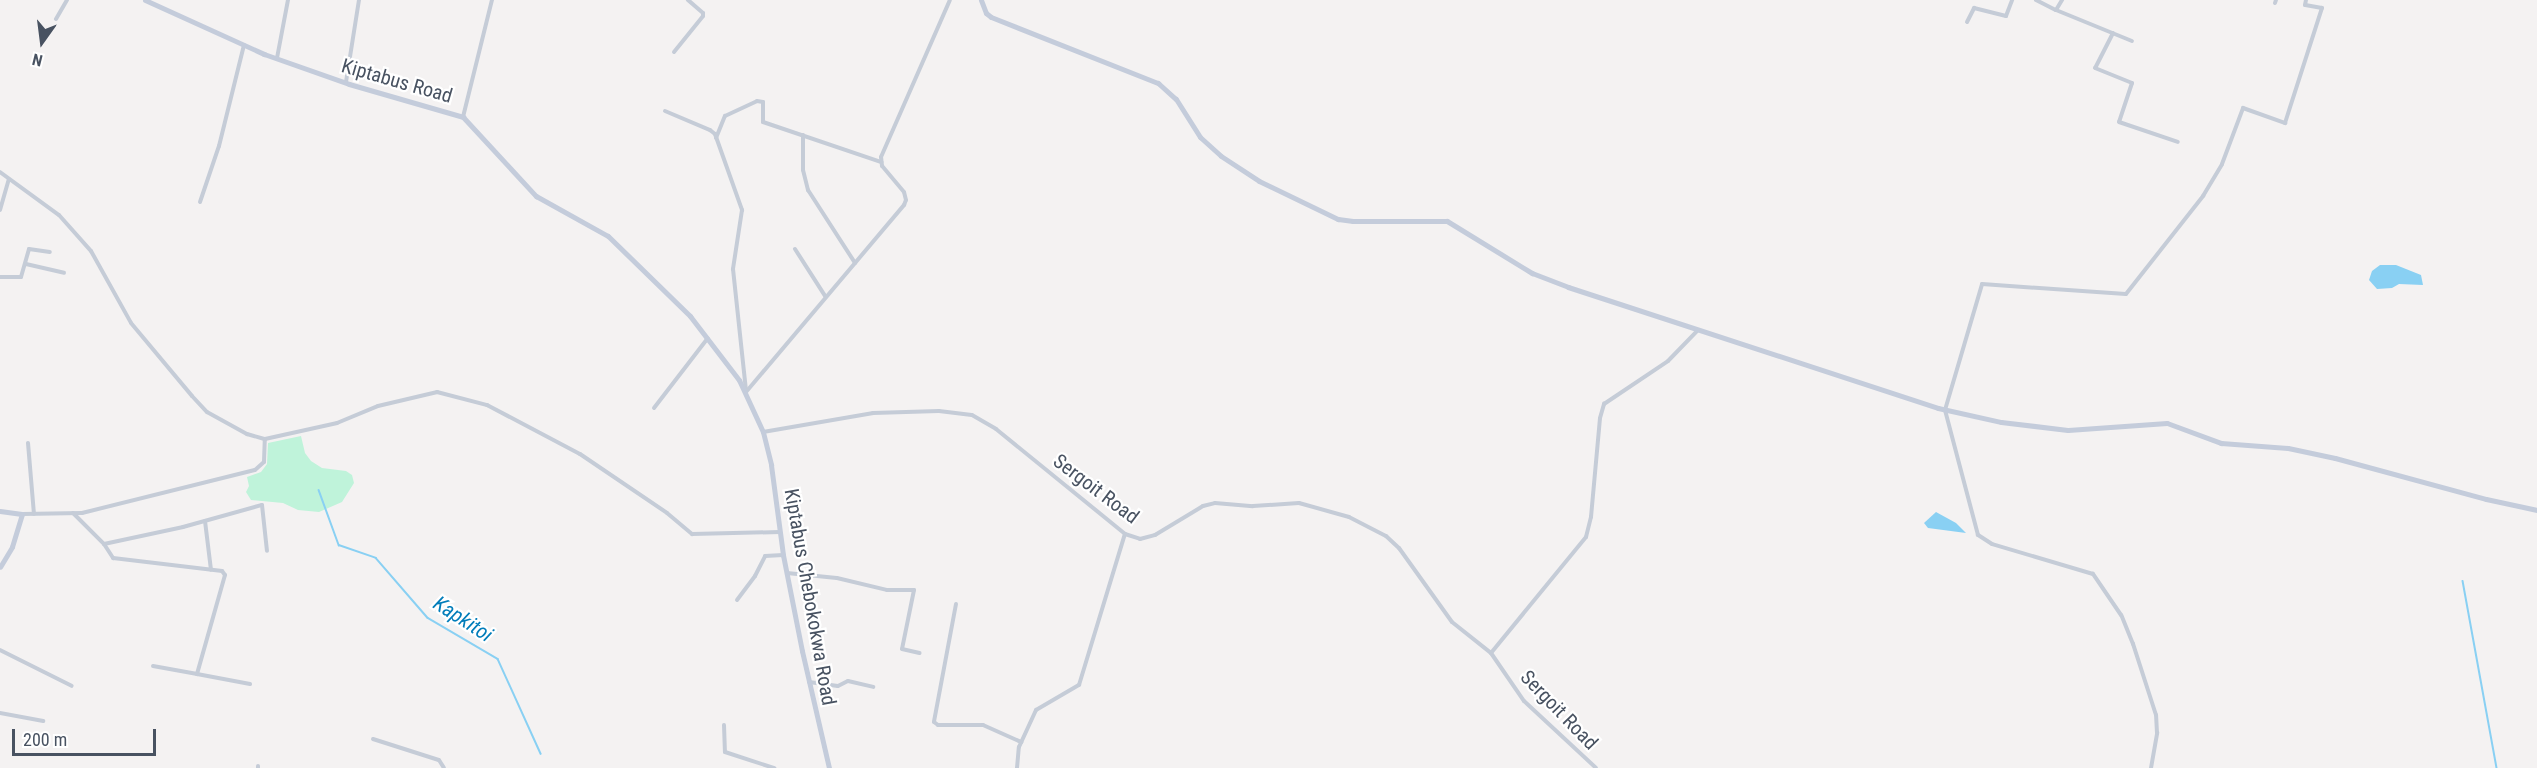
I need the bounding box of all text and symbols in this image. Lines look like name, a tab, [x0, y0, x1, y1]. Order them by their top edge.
north arrow	[12, 12, 72, 72]
text: N	[30, 50, 45, 70]
street label: Kiptabus Road	[339, 54, 455, 108]
street label: Sergoit Road	[1049, 449, 1143, 529]
street label: Kiptabus Chebokokwa Road	[779, 487, 841, 707]
water label: Kapkitoi	[429, 591, 497, 647]
street label: Sergoit Road	[1515, 665, 1603, 755]
scale bar	[15, 717, 159, 755]
text: 200 m	[23, 729, 67, 750]

